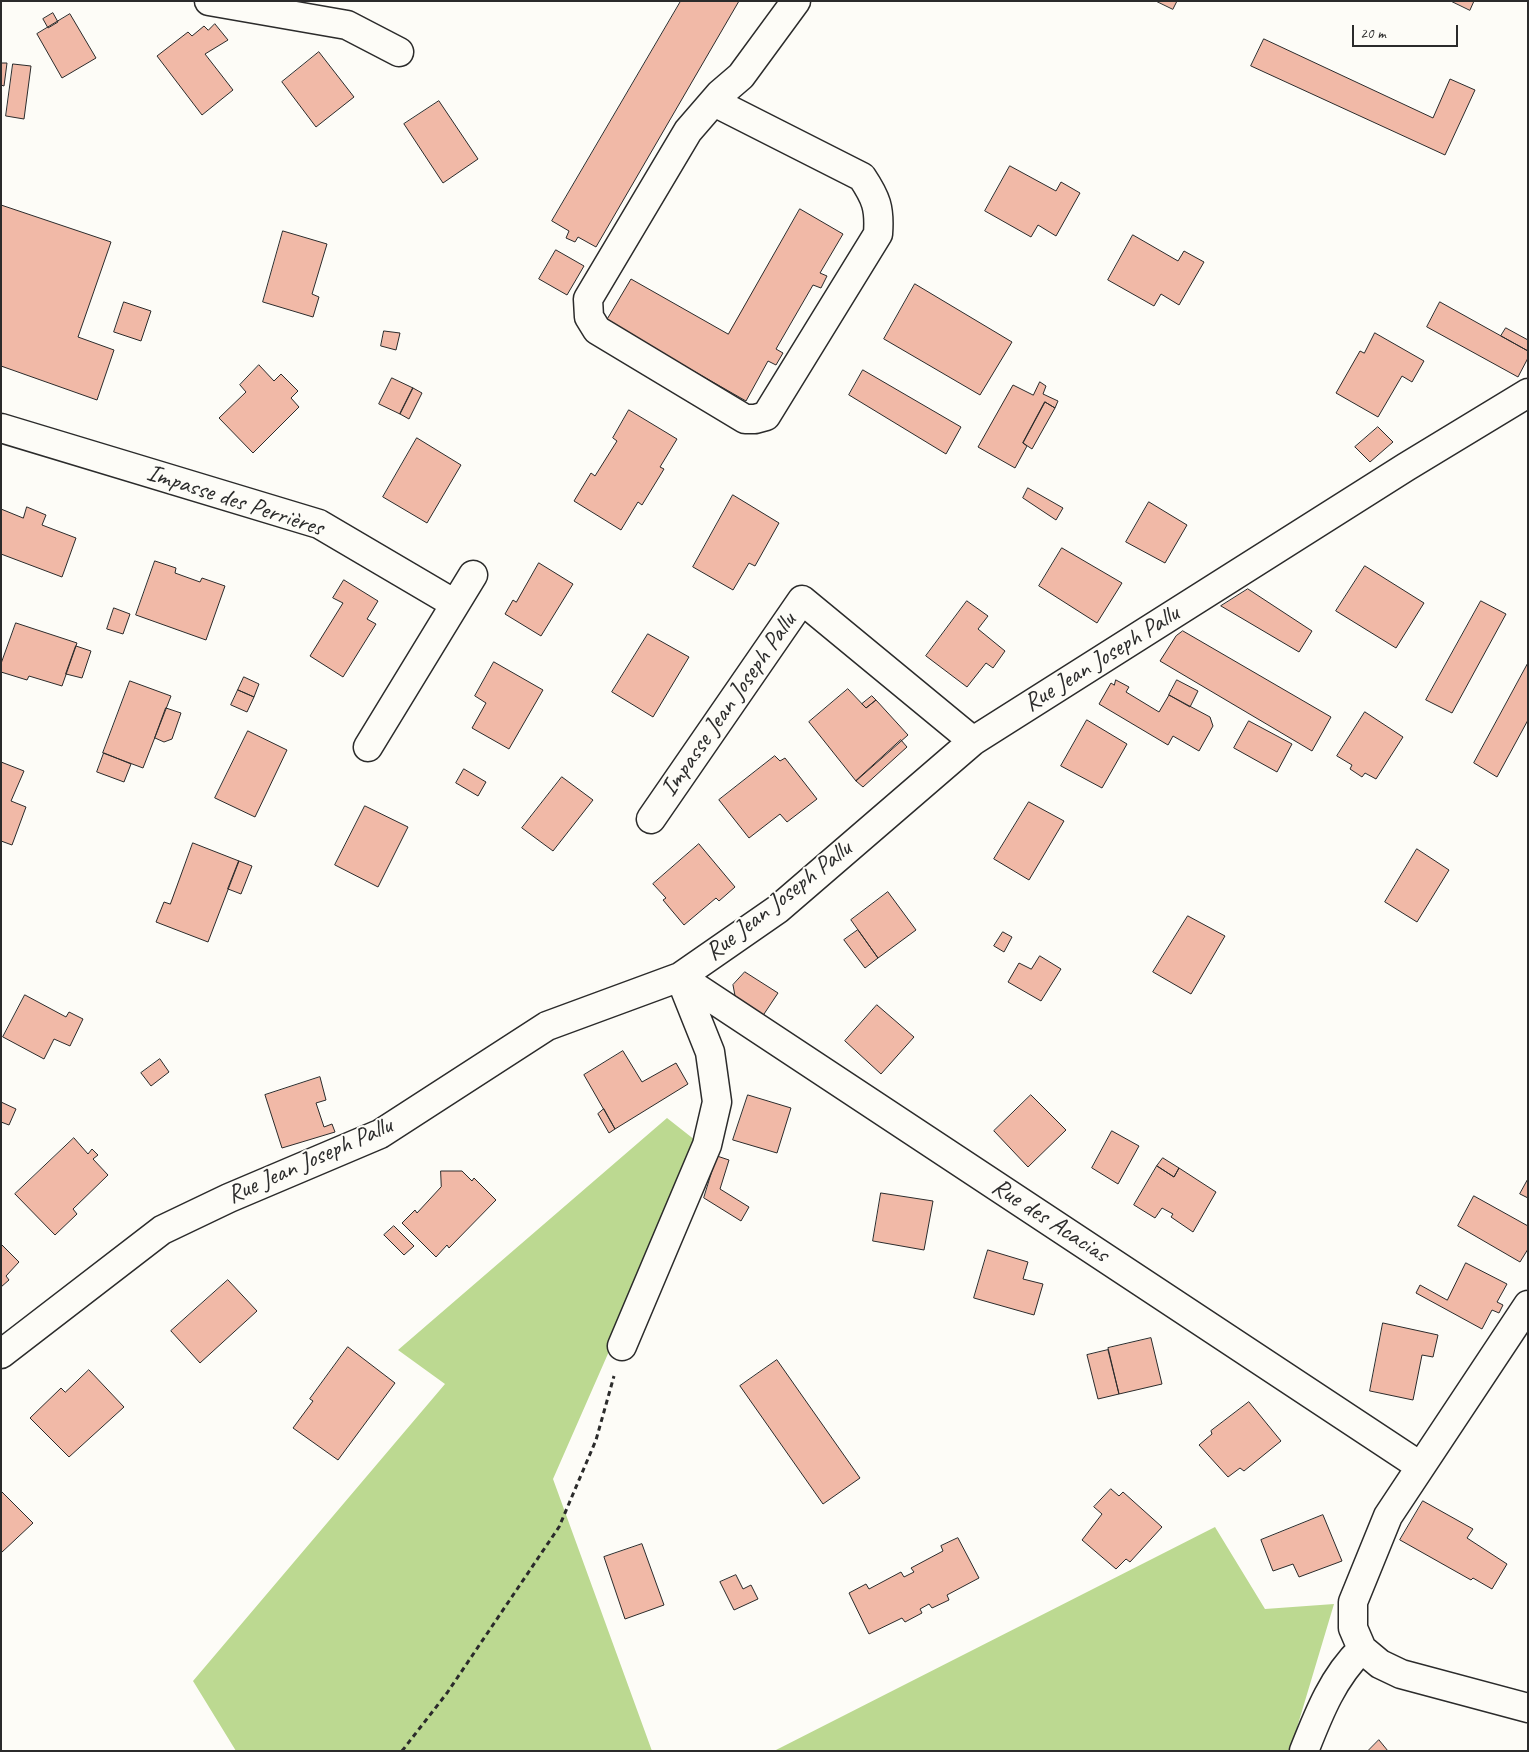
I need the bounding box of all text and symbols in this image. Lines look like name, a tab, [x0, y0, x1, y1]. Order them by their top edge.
scale bar	[1354, 15, 1460, 47]
text: 20 m	[1360, 24, 1386, 43]
street label: Impasse des Perrières	[143, 458, 327, 544]
street label: Rue Jean Joseph Pallu	[1019, 599, 1185, 719]
street label: Impasse Jean Joseph Pallu	[654, 607, 804, 803]
street label: Rue Jean Joseph Pallu	[700, 834, 858, 968]
street label: Rue Jean Joseph Pallu	[223, 1111, 397, 1211]
street label: Rue des Acacias	[986, 1172, 1114, 1270]

